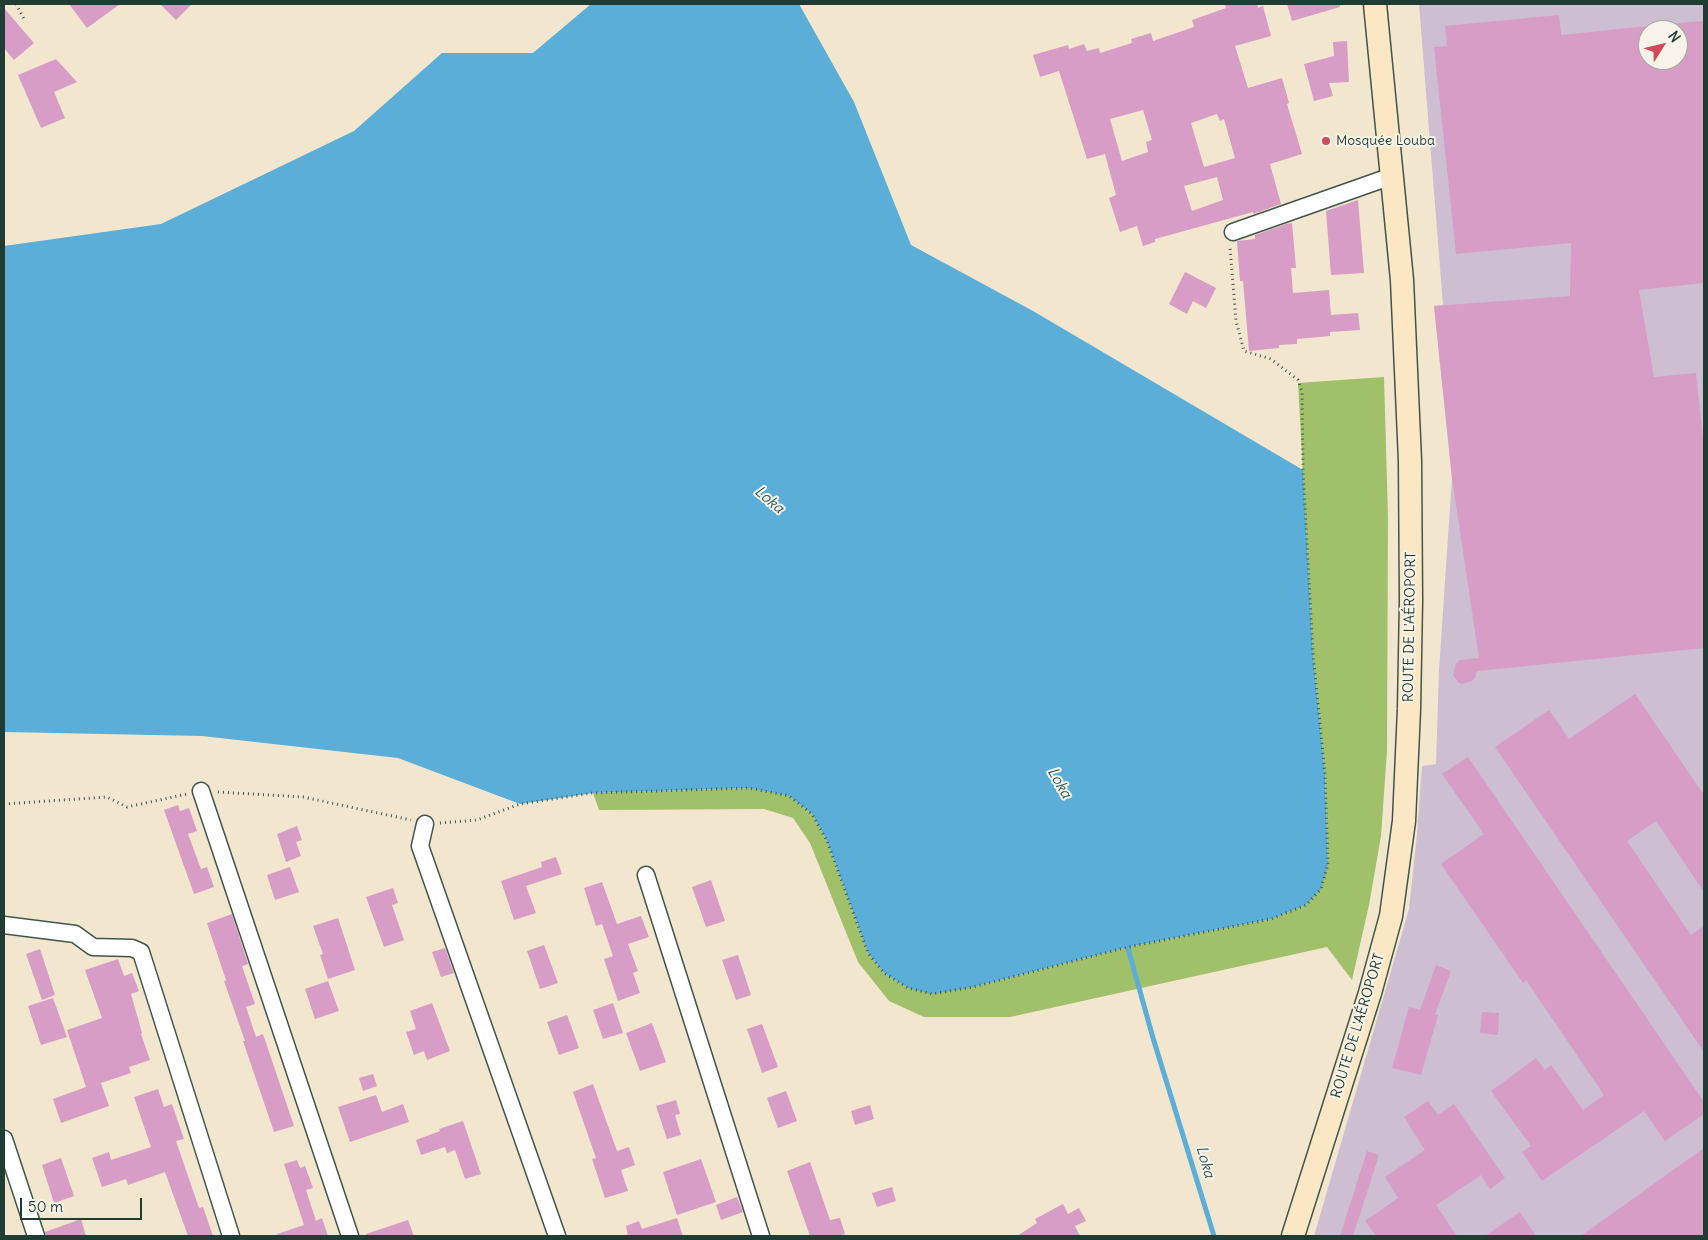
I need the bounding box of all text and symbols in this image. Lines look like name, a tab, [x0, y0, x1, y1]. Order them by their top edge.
north arrow	[1638, 20, 1688, 70]
text: N	[1664, 28, 1684, 46]
place label: Mosquée Louba	[1336, 133, 1435, 149]
marker: Mosquée Louba	[1320, 135, 1332, 147]
water label: Loka	[751, 483, 787, 517]
street label: ROUTE DE L'AÉROPORT	[1400, 552, 1420, 702]
water label: Loka	[1043, 764, 1075, 802]
street label: ROUTE DE L'AÉROPORT	[1328, 952, 1388, 1100]
water label: Loka	[1192, 1144, 1218, 1180]
scale bar	[22, 1188, 145, 1220]
text: 50 m	[28, 1197, 63, 1216]

